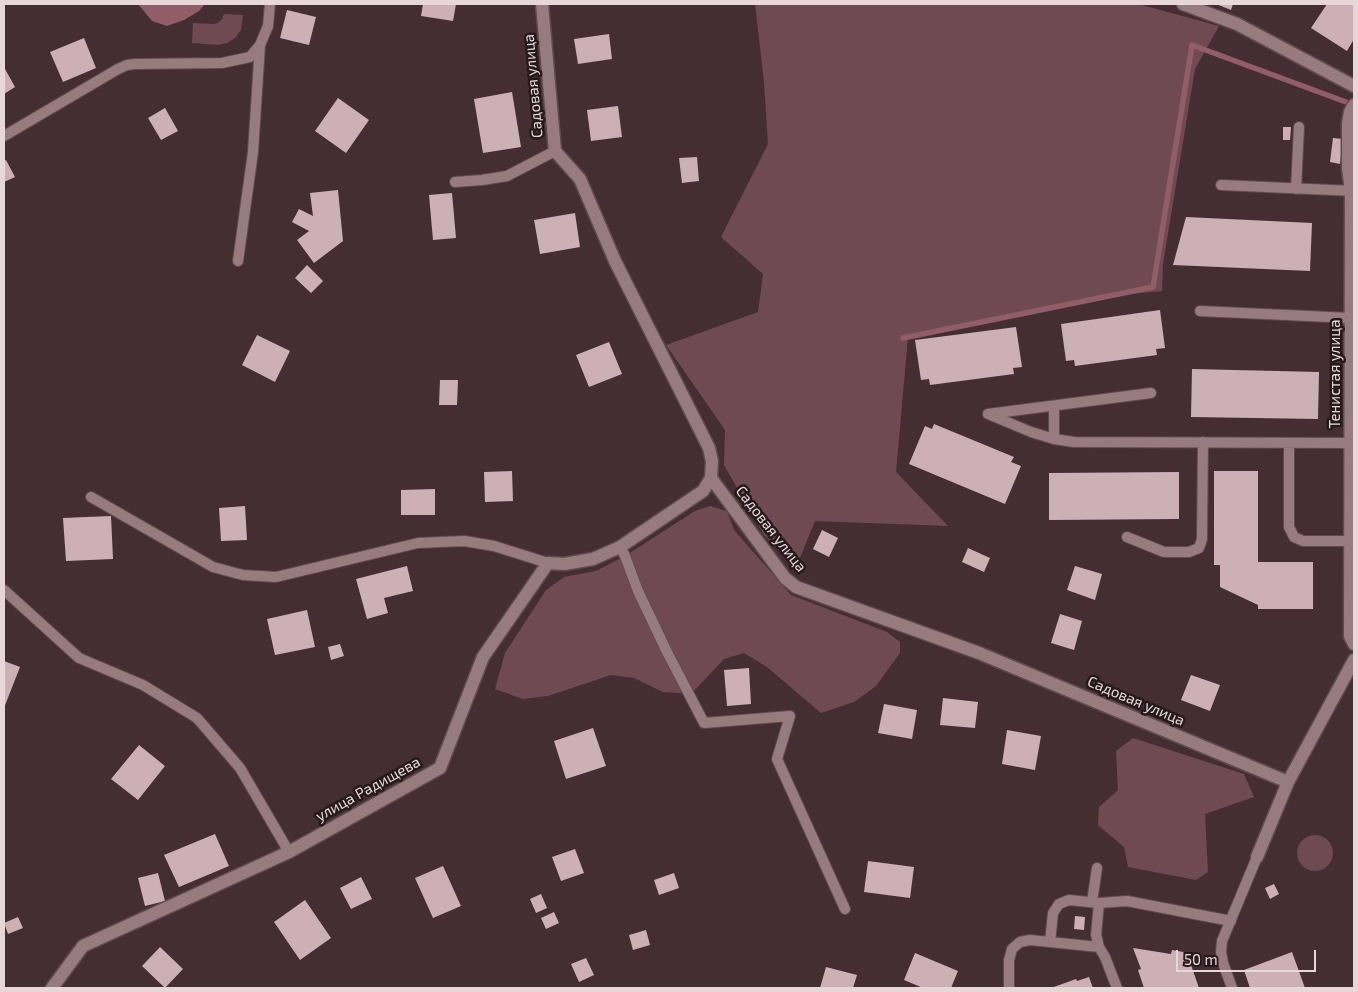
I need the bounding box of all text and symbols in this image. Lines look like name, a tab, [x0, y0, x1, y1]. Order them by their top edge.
street label: Садовая улица	[519, 33, 547, 139]
street label: Тенистая улица	[1326, 319, 1344, 429]
street label: Садовая улица	[732, 482, 810, 576]
street label: Садовая улица	[1085, 672, 1187, 730]
street label: улица Радищева	[312, 753, 424, 825]
scale bar	[1178, 940, 1318, 972]
text: 50 m	[1184, 950, 1218, 968]

